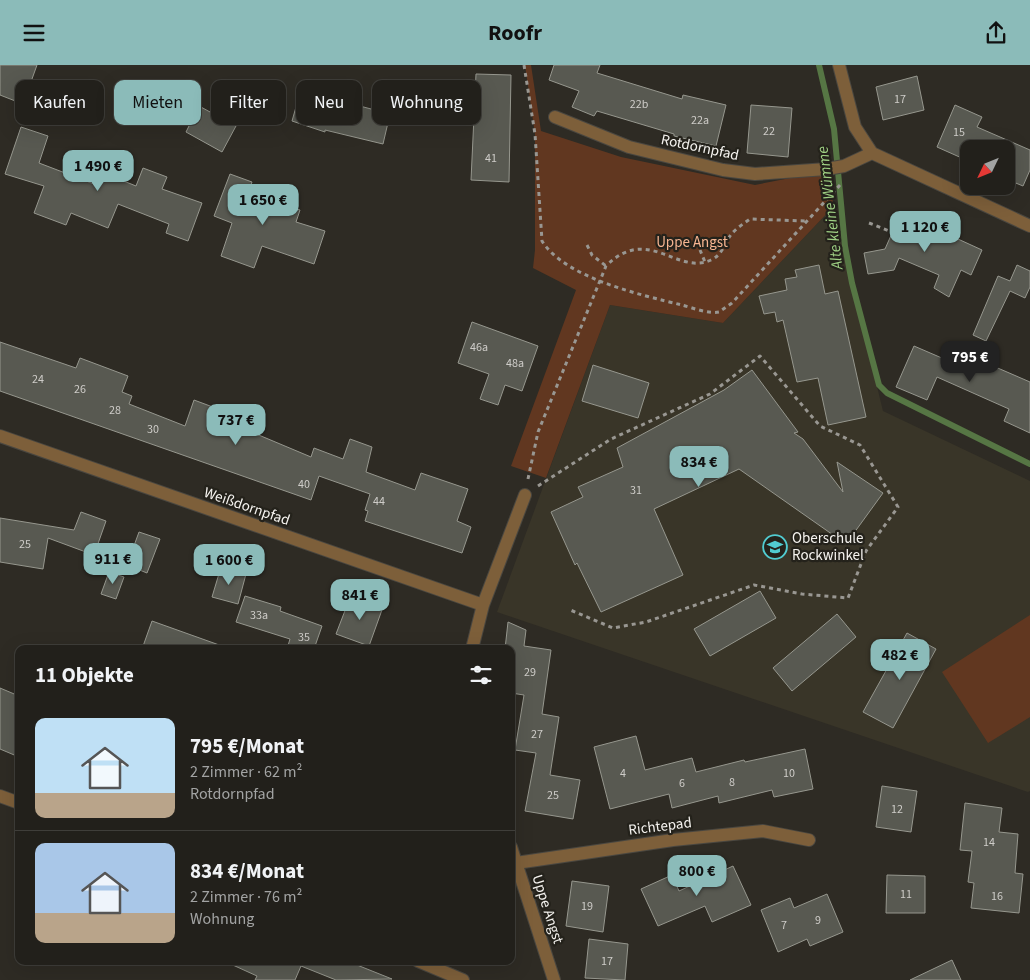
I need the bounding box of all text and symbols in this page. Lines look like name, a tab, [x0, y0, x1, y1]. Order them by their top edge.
text: Roofr	[488, 17, 542, 49]
icon: menu	[20, 19, 48, 47]
icon: share	[982, 19, 1010, 47]
chip: Kaufen	[15, 80, 104, 125]
chip: Mieten	[114, 80, 201, 125]
chip: Filter	[211, 80, 286, 125]
chip: Neu	[296, 80, 362, 125]
chip: Wohnung	[372, 80, 481, 125]
house number: 17	[894, 91, 906, 108]
house number: 22b	[630, 96, 649, 113]
house number: 22a	[691, 112, 709, 129]
house number: 22	[763, 123, 775, 140]
house number: 15	[953, 124, 965, 141]
street label: Rotdornpfad	[659, 129, 741, 166]
north arrow	[960, 140, 1015, 195]
map controls	[960, 140, 1015, 195]
water label: Alte kleine Wümme	[811, 145, 849, 272]
pin: 1 490 €	[52, 149, 144, 192]
house number: 41	[485, 150, 497, 167]
text: 1 490 €	[74, 155, 122, 177]
pin: 1 650 €	[217, 184, 309, 226]
text: 1 650 €	[239, 189, 287, 211]
pin: 1 120 €	[879, 211, 971, 253]
text: 1 120 €	[901, 216, 949, 238]
park label: Uppe Angst	[656, 232, 728, 253]
house number: 46a	[470, 339, 488, 356]
pin: 795 €	[935, 341, 1005, 383]
text: 795 €	[952, 346, 989, 368]
house number: 48a	[506, 355, 524, 372]
house number: 24	[32, 371, 44, 388]
house number: 26	[74, 381, 86, 398]
house number: 28	[109, 402, 121, 419]
pin: 737 €	[201, 403, 271, 446]
text: 737 €	[218, 409, 255, 431]
house number: 30	[147, 421, 159, 438]
pin: 834 €	[664, 445, 734, 488]
text: 834 €	[681, 451, 718, 473]
house number: 40	[298, 476, 310, 493]
street label: Weißdornpfad	[201, 482, 293, 531]
house number: 31	[630, 482, 642, 499]
house number: 44	[373, 493, 385, 510]
place label: Oberschule Rockwinkel	[792, 528, 864, 566]
school or university icon: Oberschule Rockwinkel	[762, 534, 788, 560]
house number: 25	[19, 536, 31, 553]
pin: 911 €	[78, 543, 148, 585]
pin: 1 600 €	[183, 543, 275, 586]
text: 911 €	[95, 548, 132, 570]
text: 1 600 €	[205, 549, 253, 571]
pin: 841 €	[325, 579, 395, 621]
text: 841 €	[342, 584, 379, 606]
house number: 33a	[250, 607, 268, 624]
house number: 35	[298, 629, 310, 646]
pin: 482 €	[865, 639, 935, 681]
text: 482 €	[882, 644, 919, 666]
text: 11 Objekte	[35, 660, 134, 690]
icon: filters	[467, 661, 495, 689]
house number: 29	[524, 664, 536, 681]
house number: 27	[531, 726, 543, 743]
text: 795 €/Monat	[190, 731, 304, 761]
icon: home	[75, 738, 135, 798]
text: 2 Zimmer · 62 m²	[190, 761, 302, 783]
house number: 4	[620, 765, 626, 782]
house number: 10	[783, 765, 795, 782]
house number: 8	[729, 774, 735, 791]
house number: 6	[679, 775, 685, 792]
text: Rotdornpfad	[190, 783, 275, 805]
house number: 25	[547, 787, 559, 804]
house number: 12	[891, 801, 903, 818]
street label: Richtepad	[627, 812, 693, 841]
house number: 14	[983, 834, 995, 851]
pin: 800 €	[662, 855, 732, 897]
text: 834 €/Monat	[190, 856, 304, 886]
text: 800 €	[679, 860, 716, 882]
icon: home	[75, 863, 135, 923]
street label: Uppe Angst	[526, 872, 569, 947]
text: 2 Zimmer · 76 m²	[190, 886, 302, 908]
house number: 11	[900, 886, 912, 903]
house number: 16	[991, 888, 1003, 905]
house number: 19	[581, 898, 593, 915]
text: Wohnung	[190, 908, 254, 930]
house number: 9	[815, 912, 821, 929]
house number: 7	[781, 917, 787, 934]
house number: 17	[601, 953, 613, 970]

